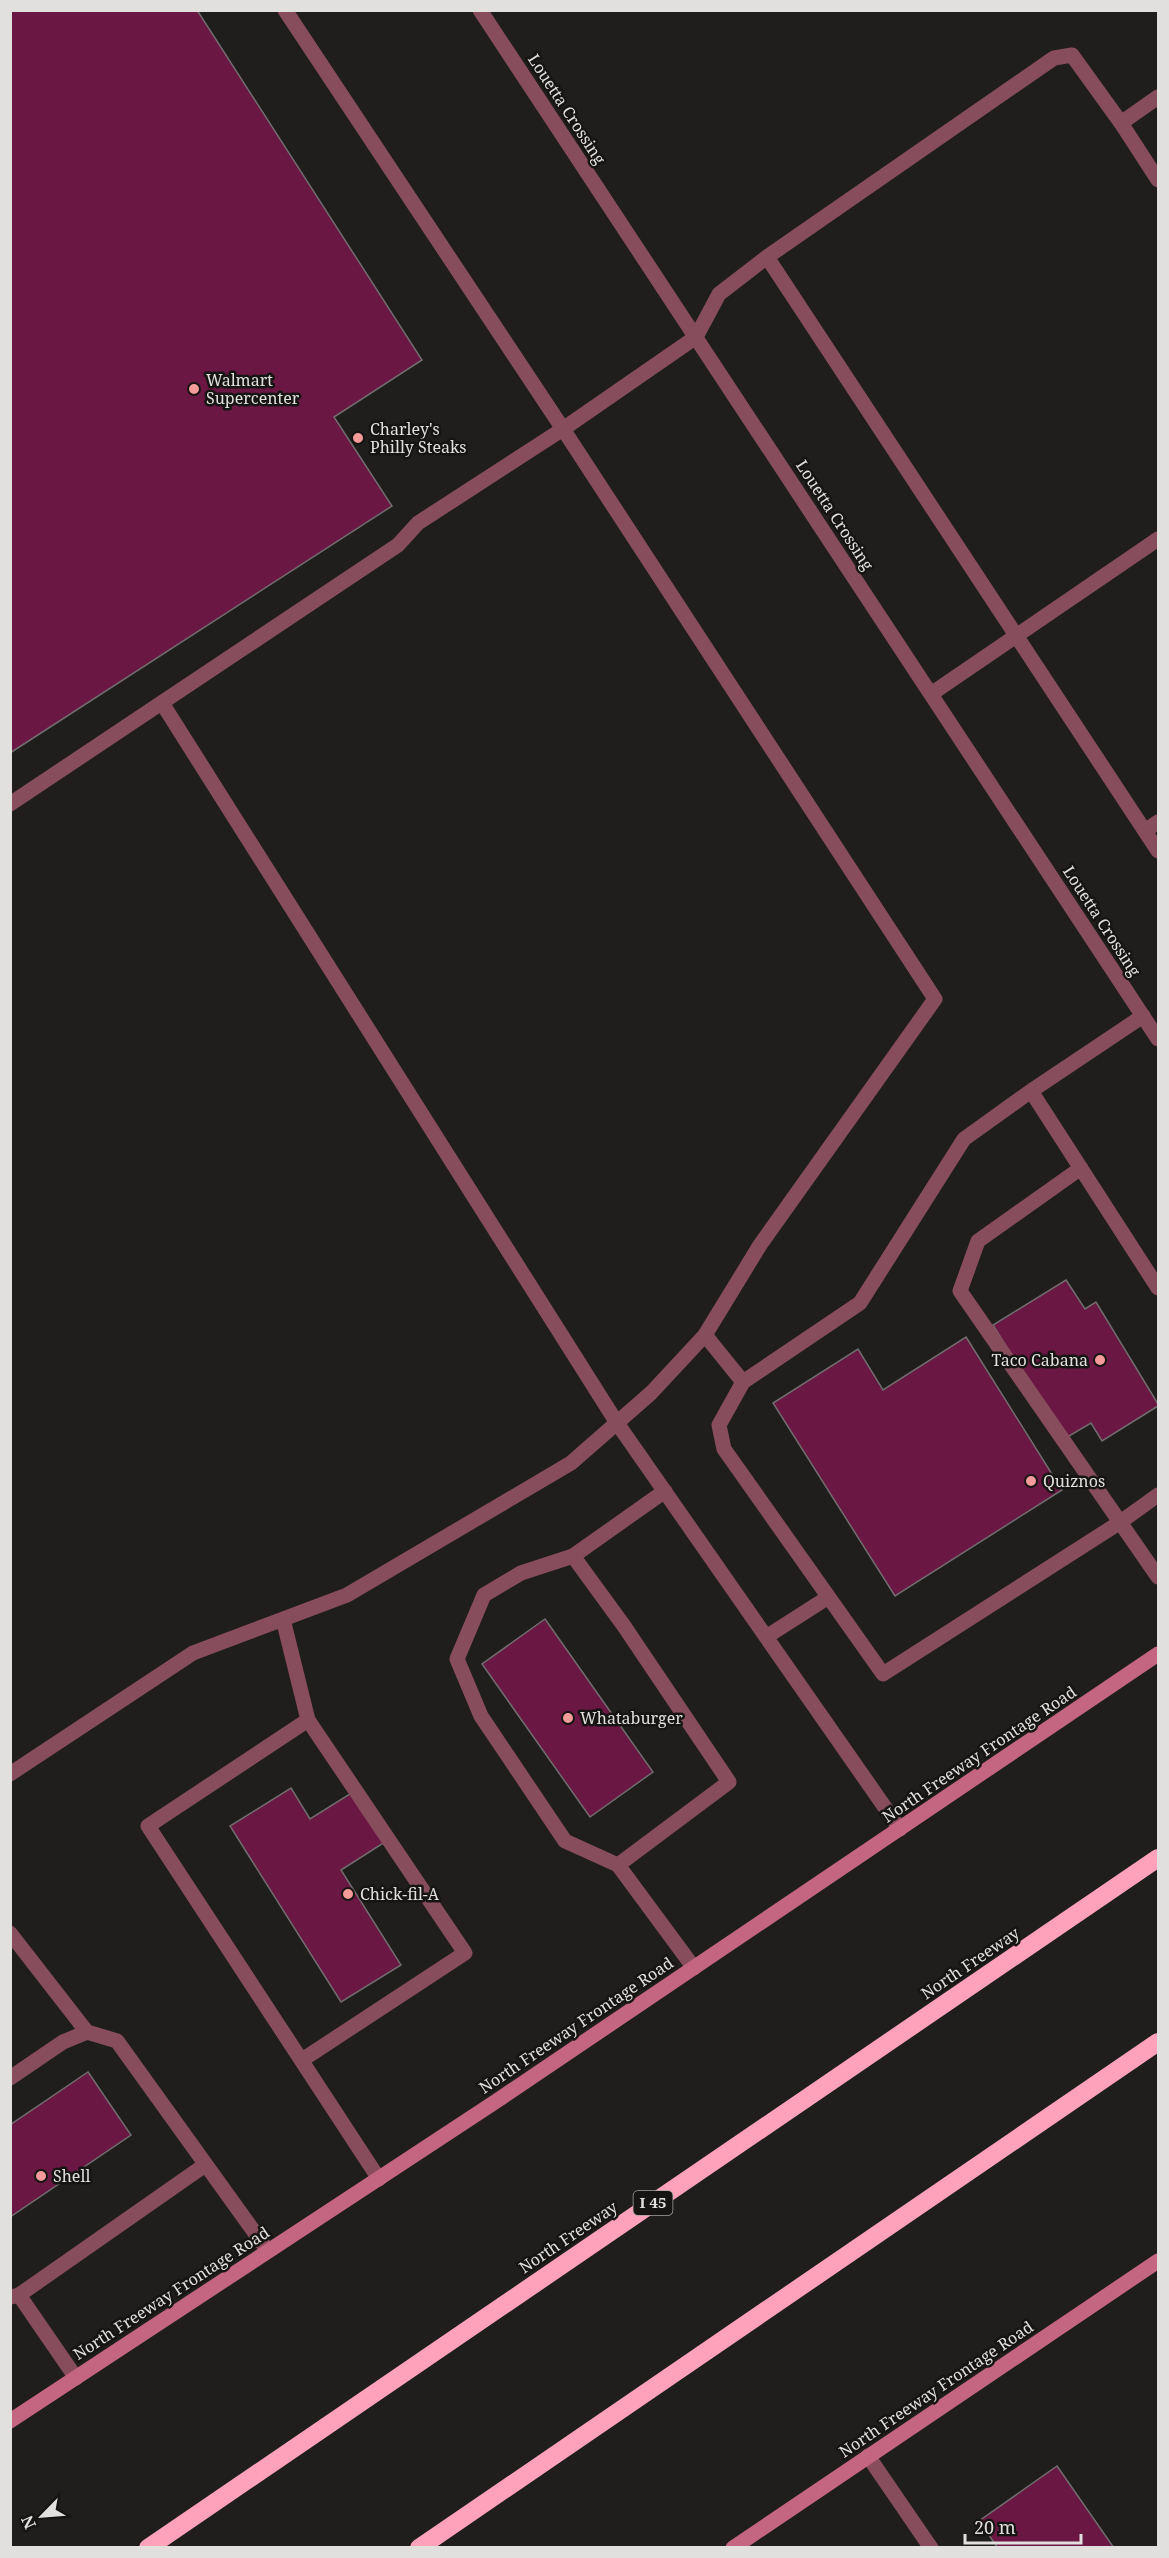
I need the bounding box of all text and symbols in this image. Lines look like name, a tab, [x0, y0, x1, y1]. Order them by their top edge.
street label: Louetta Crossing	[523, 50, 611, 169]
place label: Walmart Supercenter	[206, 369, 300, 409]
marker: Walmart Supercenter	[187, 382, 201, 396]
place label: Charley's Philly Steaks	[370, 418, 467, 458]
marker: Charley's Philly Steaks	[351, 431, 365, 445]
street label: Louetta Crossing	[791, 456, 879, 575]
street label: Louetta Crossing	[1058, 862, 1146, 981]
place label: Taco Cabana	[991, 1349, 1088, 1371]
marker: Taco Cabana	[1093, 1353, 1107, 1367]
place label: Quiznos	[1043, 1470, 1105, 1492]
marker: Quiznos	[1024, 1474, 1038, 1488]
street label: North Freeway Frontage Road	[878, 1681, 1081, 1827]
place label: Whataburger	[580, 1707, 683, 1729]
marker: Whataburger	[561, 1711, 575, 1725]
place label: Chick-fil-A	[360, 1883, 440, 1905]
marker: Chick-fil-A	[341, 1887, 355, 1901]
street label: North Freeway	[916, 1921, 1024, 2004]
street label: North Freeway Frontage Road	[475, 1952, 678, 2098]
place label: Shell	[53, 2165, 90, 2187]
marker: Shell	[34, 2169, 48, 2183]
road number: I 45	[634, 2191, 672, 2215]
street label: North Freeway	[514, 2195, 622, 2278]
street label: North Freeway Frontage Road	[69, 2221, 273, 2365]
street label: North Freeway Frontage Road	[835, 2316, 1038, 2462]
north arrow	[12, 2486, 72, 2546]
scale bar	[965, 2507, 1080, 2545]
text: N	[16, 2512, 41, 2533]
text: 20 m	[974, 2515, 1016, 2539]

